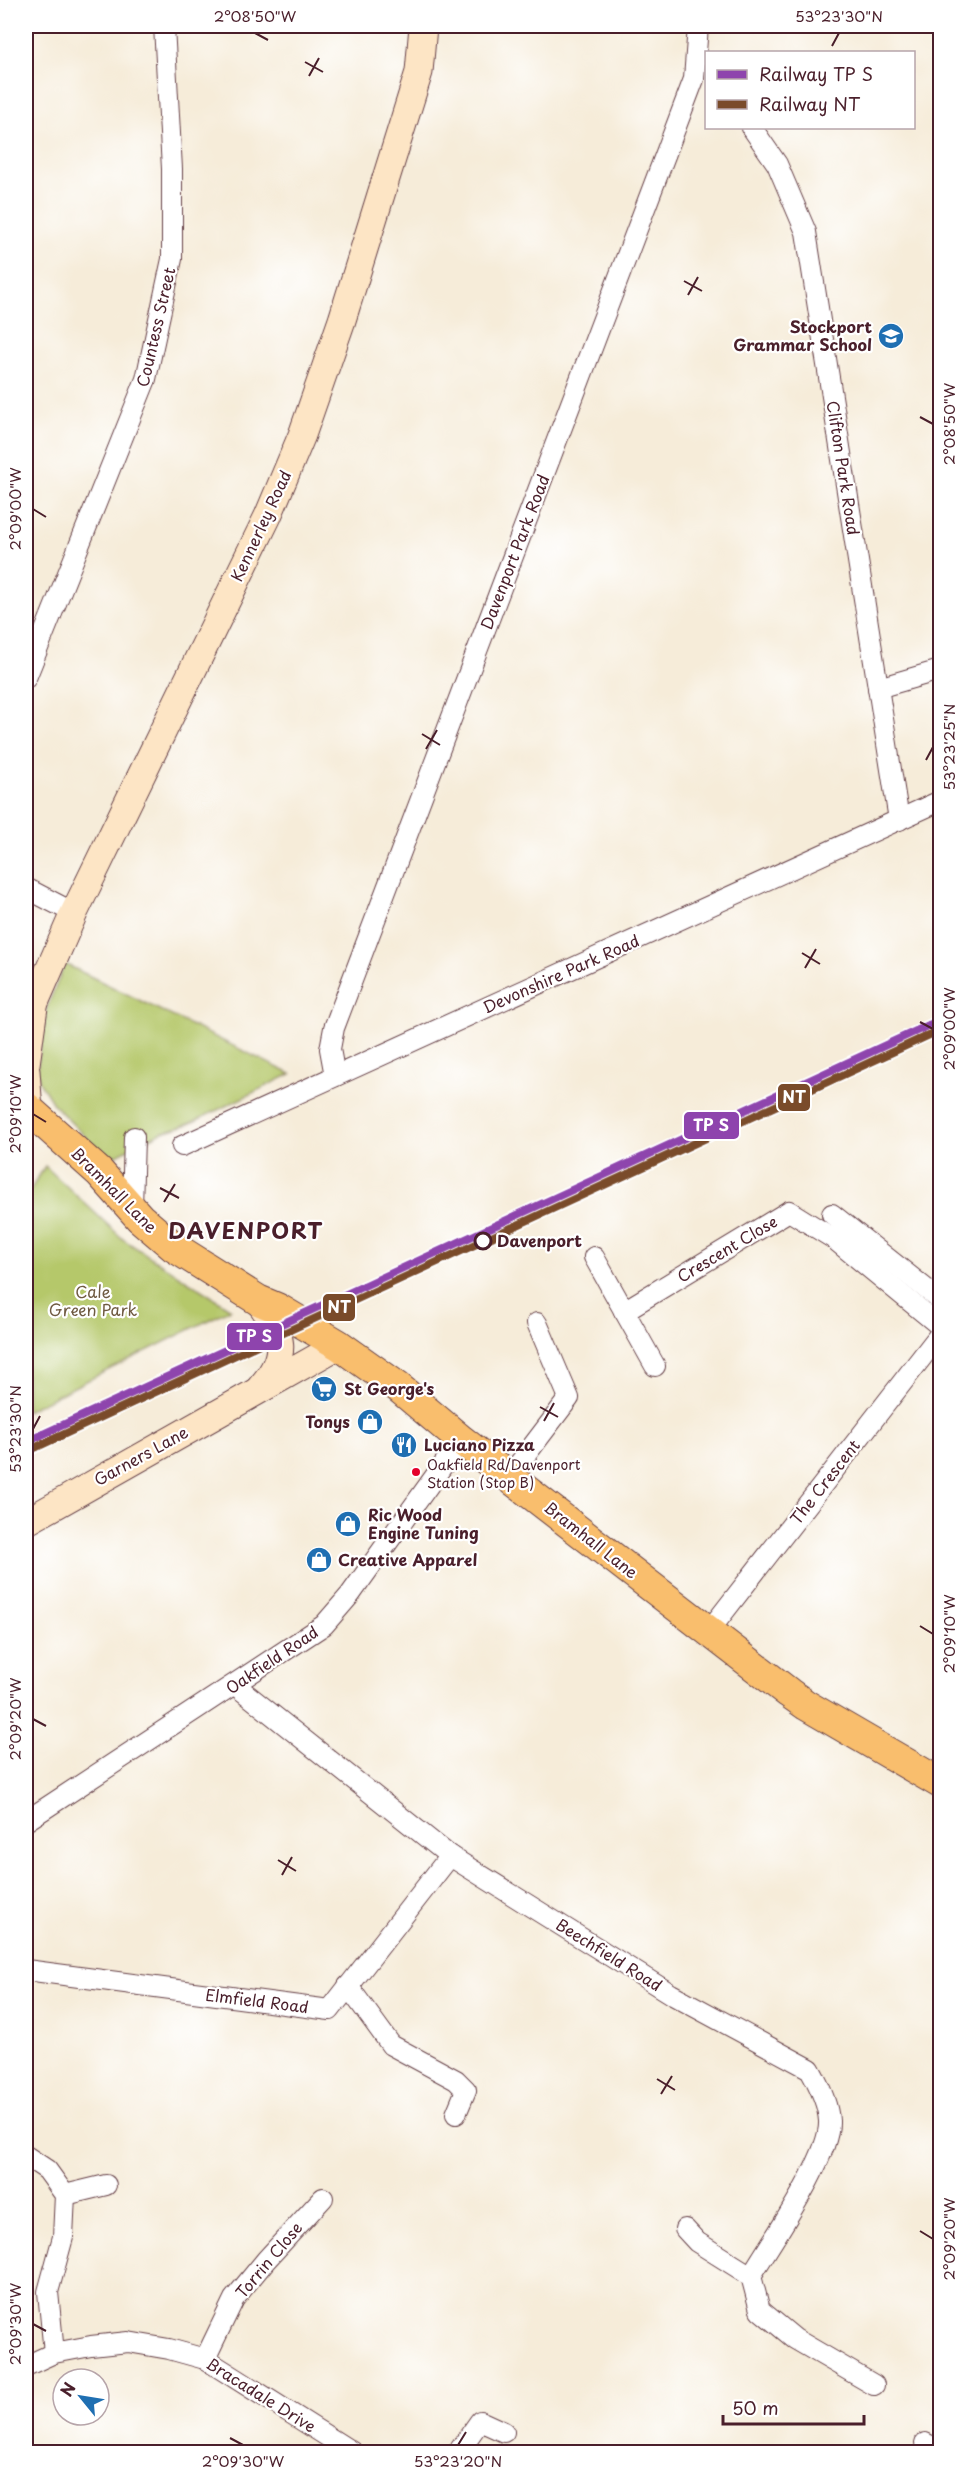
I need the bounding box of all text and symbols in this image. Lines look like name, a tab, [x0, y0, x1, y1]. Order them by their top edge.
text: 2°08'50"W	[214, 4, 297, 27]
text: 53°23'30"N	[795, 4, 883, 27]
legend	[705, 51, 915, 129]
text: Railway TP S	[759, 60, 873, 87]
text: Railway NT	[759, 90, 861, 117]
street label: Countess Street	[130, 264, 181, 389]
place label: Stockport Grammar School	[733, 314, 872, 356]
school or university icon: Stockport Grammar School	[876, 321, 906, 351]
text: 2°08'50"W	[937, 382, 960, 465]
street label: Clifton Park Road	[822, 399, 866, 537]
street label: Kennerley Road	[224, 466, 296, 585]
text: 2°09'00"W	[3, 467, 26, 551]
street label: Davenport Park Road	[474, 471, 555, 632]
text: 53°23'25"N	[937, 703, 960, 791]
street label: Devonshire Park Road	[478, 928, 643, 1018]
text: 2°09'00"W	[937, 987, 960, 1071]
text: 2°09'10"W	[3, 1074, 26, 1154]
line badge: NT	[777, 1083, 811, 1112]
text: NT	[782, 1084, 806, 1108]
line badge: TP S	[683, 1111, 740, 1140]
text: TP S	[693, 1112, 729, 1136]
street label: Bramhall Lane	[66, 1141, 163, 1238]
street label: Crescent Close	[672, 1209, 781, 1288]
district label: DAVENPORT	[168, 1213, 324, 1246]
place label: Davenport	[497, 1228, 582, 1252]
marker: Davenport	[474, 1232, 492, 1250]
park label: Cale Green Park	[49, 1279, 138, 1321]
line badge: NT	[322, 1293, 356, 1322]
text: NT	[327, 1294, 351, 1318]
line badge: TP S	[226, 1322, 283, 1351]
text: TP S	[236, 1323, 272, 1347]
supermarket icon: St George's	[309, 1374, 339, 1404]
place label: St George's	[344, 1376, 435, 1400]
text: 53°23'30"N	[3, 1385, 26, 1473]
shop icon: Tonys	[355, 1407, 385, 1437]
place label: Tonys	[305, 1409, 350, 1433]
street label: Garners Lane	[89, 1419, 192, 1491]
restaurant icon: Luciano Pizza	[389, 1430, 419, 1460]
place label: Luciano Pizza	[424, 1432, 535, 1456]
street label: The Crescent	[783, 1434, 865, 1529]
place label: Oakfield Rd/Davenport Station (Stop B)	[427, 1454, 581, 1493]
marker: Oakfield Rd/Davenport Station (Stop B)	[410, 1466, 422, 1478]
street label: Bramhall Lane	[540, 1495, 644, 1584]
place label: Ric Wood Engine Tuning	[368, 1502, 479, 1544]
shop icon: Ric Wood Engine Tuning	[333, 1509, 363, 1539]
shop icon: Creative Apparel	[304, 1545, 334, 1575]
place label: Creative Apparel	[338, 1547, 477, 1571]
text: 2°09'10"W	[937, 1594, 960, 1674]
street label: Oakfield Road	[220, 1619, 323, 1699]
text: 2°09'20"W	[3, 1677, 26, 1760]
street label: Beechfield Road	[552, 1912, 667, 1996]
street label: Elmfield Road	[204, 1982, 310, 2018]
text: 2°09'20"W	[937, 2197, 960, 2280]
street label: Torrin Close	[229, 2216, 307, 2303]
text: 2°09'30"W	[3, 2282, 26, 2365]
street label: Bracadale Drive	[202, 2351, 321, 2438]
north arrow	[51, 2367, 111, 2427]
text: N	[54, 2378, 81, 2400]
scale bar	[723, 2388, 864, 2426]
text: 50 m	[732, 2394, 779, 2421]
text: 2°09'30"W	[202, 2449, 285, 2472]
text: 53°23'20"N	[414, 2449, 502, 2472]

